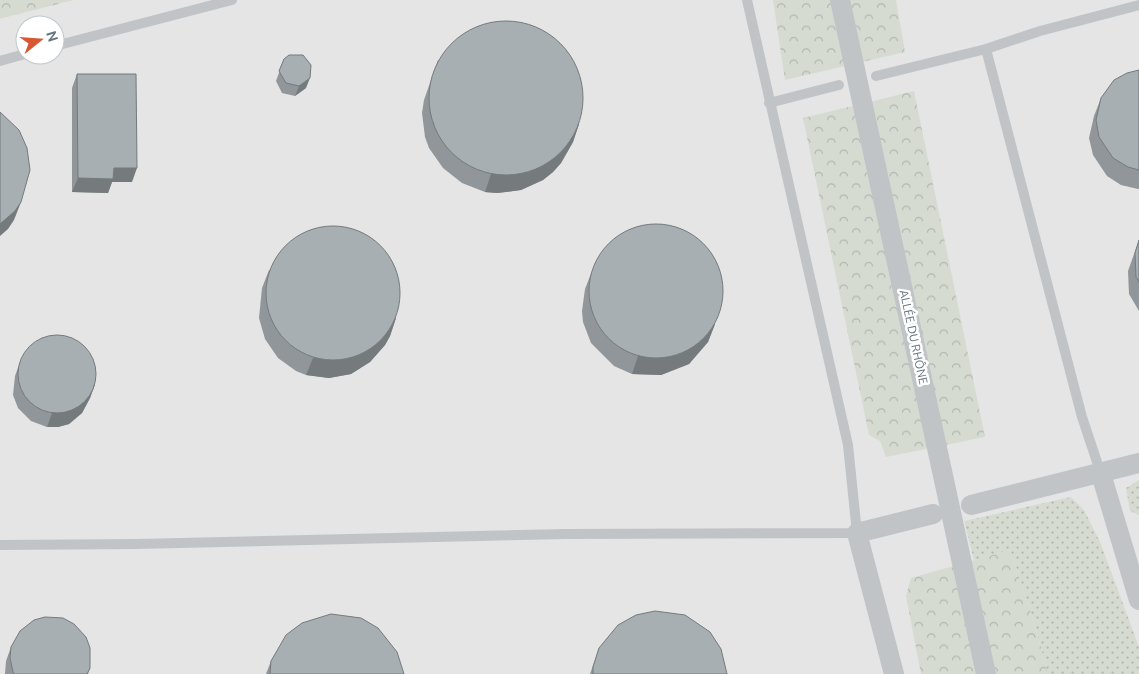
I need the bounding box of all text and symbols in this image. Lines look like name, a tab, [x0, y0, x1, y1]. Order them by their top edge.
north arrow	[15, 15, 65, 65]
text: N	[43, 29, 62, 44]
street label: ALLÉE DU RHÔNE	[898, 289, 930, 386]

